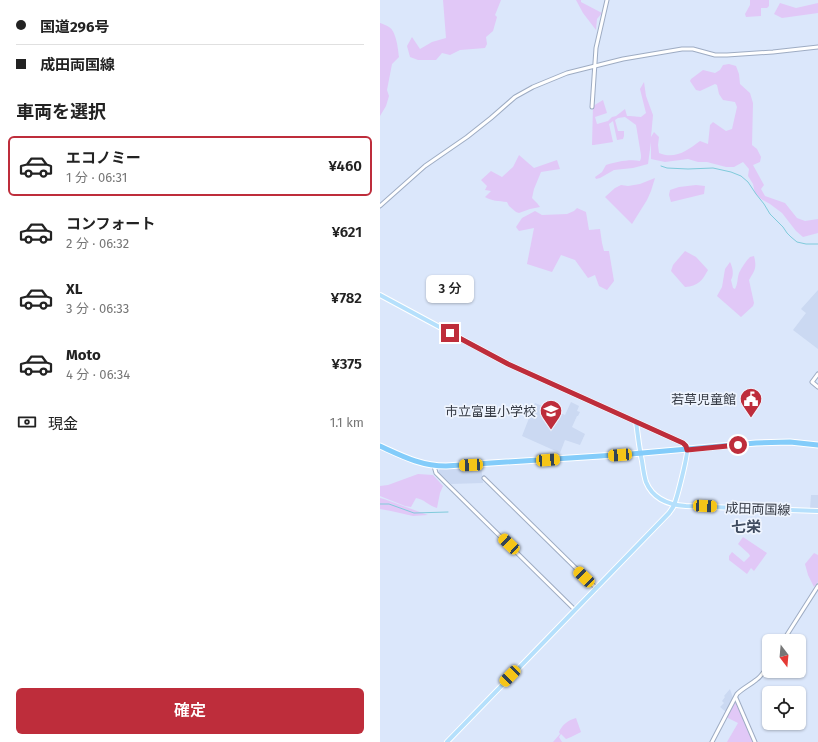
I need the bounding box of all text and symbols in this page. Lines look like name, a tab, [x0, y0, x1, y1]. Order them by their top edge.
text: 国道296号	[40, 18, 109, 36]
text: 成田両国線	[40, 56, 115, 74]
text: 車両を選択	[16, 101, 106, 123]
icon: car	[18, 148, 54, 184]
text: エコノミー	[66, 149, 141, 167]
text: ¥460	[329, 157, 362, 175]
text: 1 分 · 06:31	[66, 170, 127, 185]
icon: car	[18, 214, 54, 250]
text: コンフォート	[66, 215, 156, 233]
text: ¥621	[332, 223, 362, 241]
text: 2 分 · 06:32	[66, 236, 129, 251]
callout: 3 分	[426, 275, 474, 303]
icon: car	[18, 280, 54, 316]
text: XL	[66, 280, 82, 298]
text: 3 分	[439, 281, 461, 296]
text: ¥782	[331, 289, 362, 307]
text: 3 分 · 06:33	[66, 301, 129, 316]
route end	[441, 324, 459, 342]
icon: car	[18, 346, 54, 382]
text: Moto	[66, 346, 101, 364]
text: ¥375	[332, 355, 362, 373]
text: 4 分 · 06:34	[66, 367, 130, 382]
public building icon: 若草児童館	[738, 386, 764, 419]
place label: 若草児童館	[671, 392, 736, 407]
school or university icon: 市立富里小学校	[538, 398, 564, 431]
place label: 市立富里小学校	[445, 404, 536, 419]
icon: cash	[16, 411, 38, 433]
text: 現金	[48, 415, 78, 433]
text: 1.1 km	[330, 415, 364, 430]
route start	[729, 436, 747, 454]
car	[608, 448, 632, 462]
car	[536, 453, 560, 467]
car	[459, 458, 483, 472]
car	[693, 499, 717, 513]
street label: 成田両国線	[725, 500, 791, 518]
district label: 七栄	[731, 518, 761, 536]
car	[496, 531, 522, 557]
car	[571, 564, 597, 590]
north arrow	[762, 634, 806, 678]
map controls	[762, 634, 806, 730]
car	[497, 663, 523, 689]
button: locate	[762, 686, 806, 730]
button: 確定	[16, 688, 364, 734]

